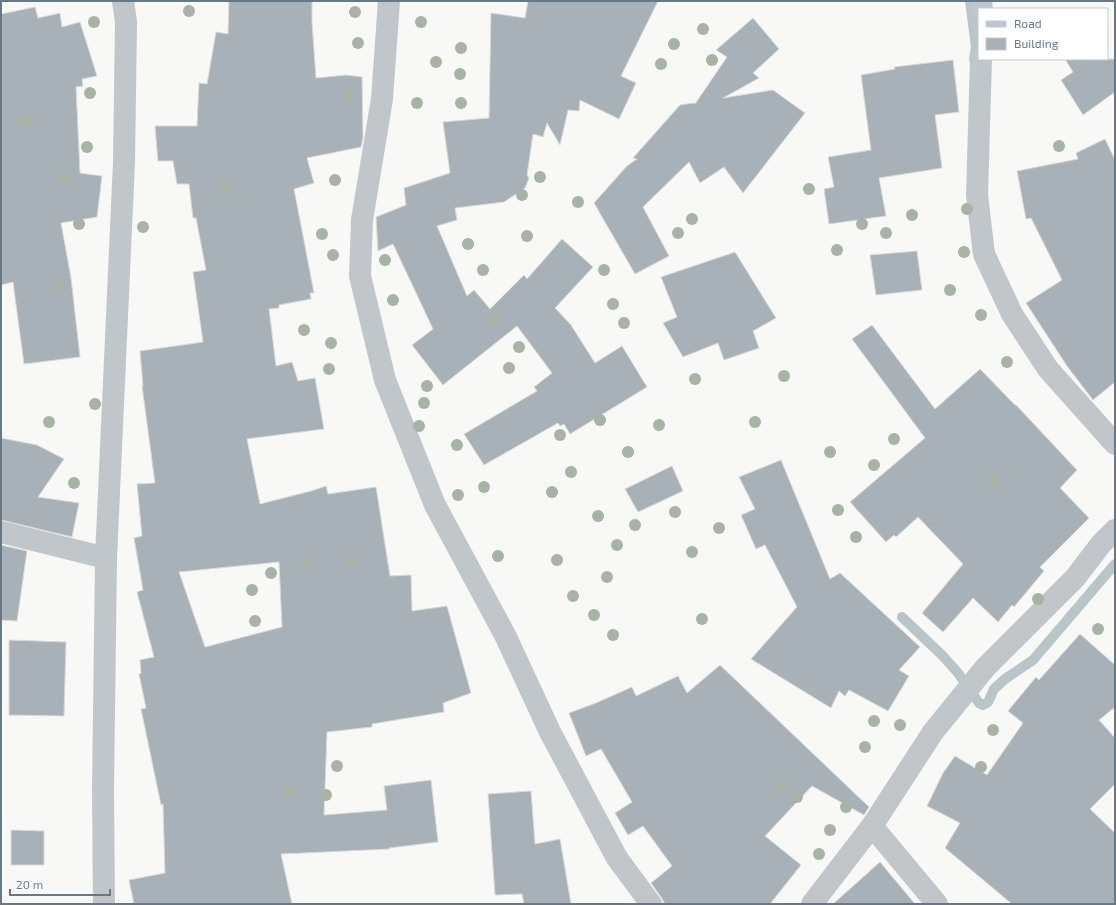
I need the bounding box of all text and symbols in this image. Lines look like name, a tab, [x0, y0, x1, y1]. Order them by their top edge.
legend	[978, 8, 1108, 60]
text: Road	[1014, 16, 1042, 30]
text: Building	[1014, 36, 1059, 50]
scale bar	[10, 871, 110, 897]
text: 20 m	[16, 877, 43, 891]

